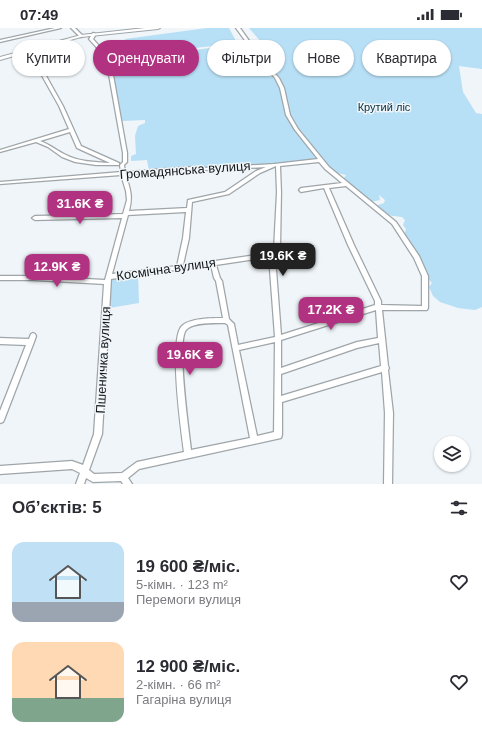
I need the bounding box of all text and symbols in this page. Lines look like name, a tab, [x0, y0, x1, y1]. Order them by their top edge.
text: 07:49	[20, 6, 58, 23]
chip: Купити	[12, 40, 85, 76]
chip: Орендувати	[93, 40, 199, 76]
chip: Фільтри	[207, 40, 285, 76]
chip: Нове	[293, 40, 354, 76]
chip: Квартира	[362, 40, 451, 76]
park label: Крутий ліс	[358, 101, 411, 113]
street label: Громадянська вулиця	[119, 158, 251, 182]
pin: 31.6K ₴	[43, 191, 117, 225]
text: 31.6K ₴	[57, 196, 103, 211]
pin: 19.6K ₴	[246, 243, 320, 277]
text: 19.6K ₴	[260, 248, 306, 263]
pin: 12.9K ₴	[20, 254, 94, 288]
street label: Космічна вулиця	[115, 255, 217, 283]
text: 12.9K ₴	[34, 259, 80, 274]
pin: 17.2K ₴	[294, 297, 368, 331]
text: 17.2K ₴	[308, 302, 354, 317]
street label: Пшеничка вулиця	[93, 306, 113, 414]
pin: 19.6K ₴	[153, 342, 227, 376]
text: 19.6K ₴	[167, 347, 213, 362]
map controls	[434, 436, 470, 472]
button: layers	[434, 436, 470, 472]
icon: filters	[448, 497, 470, 519]
text: Об’єктів: 5	[12, 498, 102, 517]
text: 19 600 ₴/міс.	[136, 557, 240, 576]
icon: home	[44, 558, 92, 606]
icon: heart	[448, 571, 470, 593]
text: 5-кімн. · 123 m²	[136, 577, 228, 592]
text: Перемоги вулиця	[136, 592, 241, 607]
text: 12 900 ₴/міс.	[136, 657, 240, 676]
icon: home	[44, 658, 92, 706]
icon: heart	[448, 671, 470, 693]
text: 2-кімн. · 66 m²	[136, 677, 221, 692]
text: Гагаріна вулиця	[136, 692, 232, 707]

